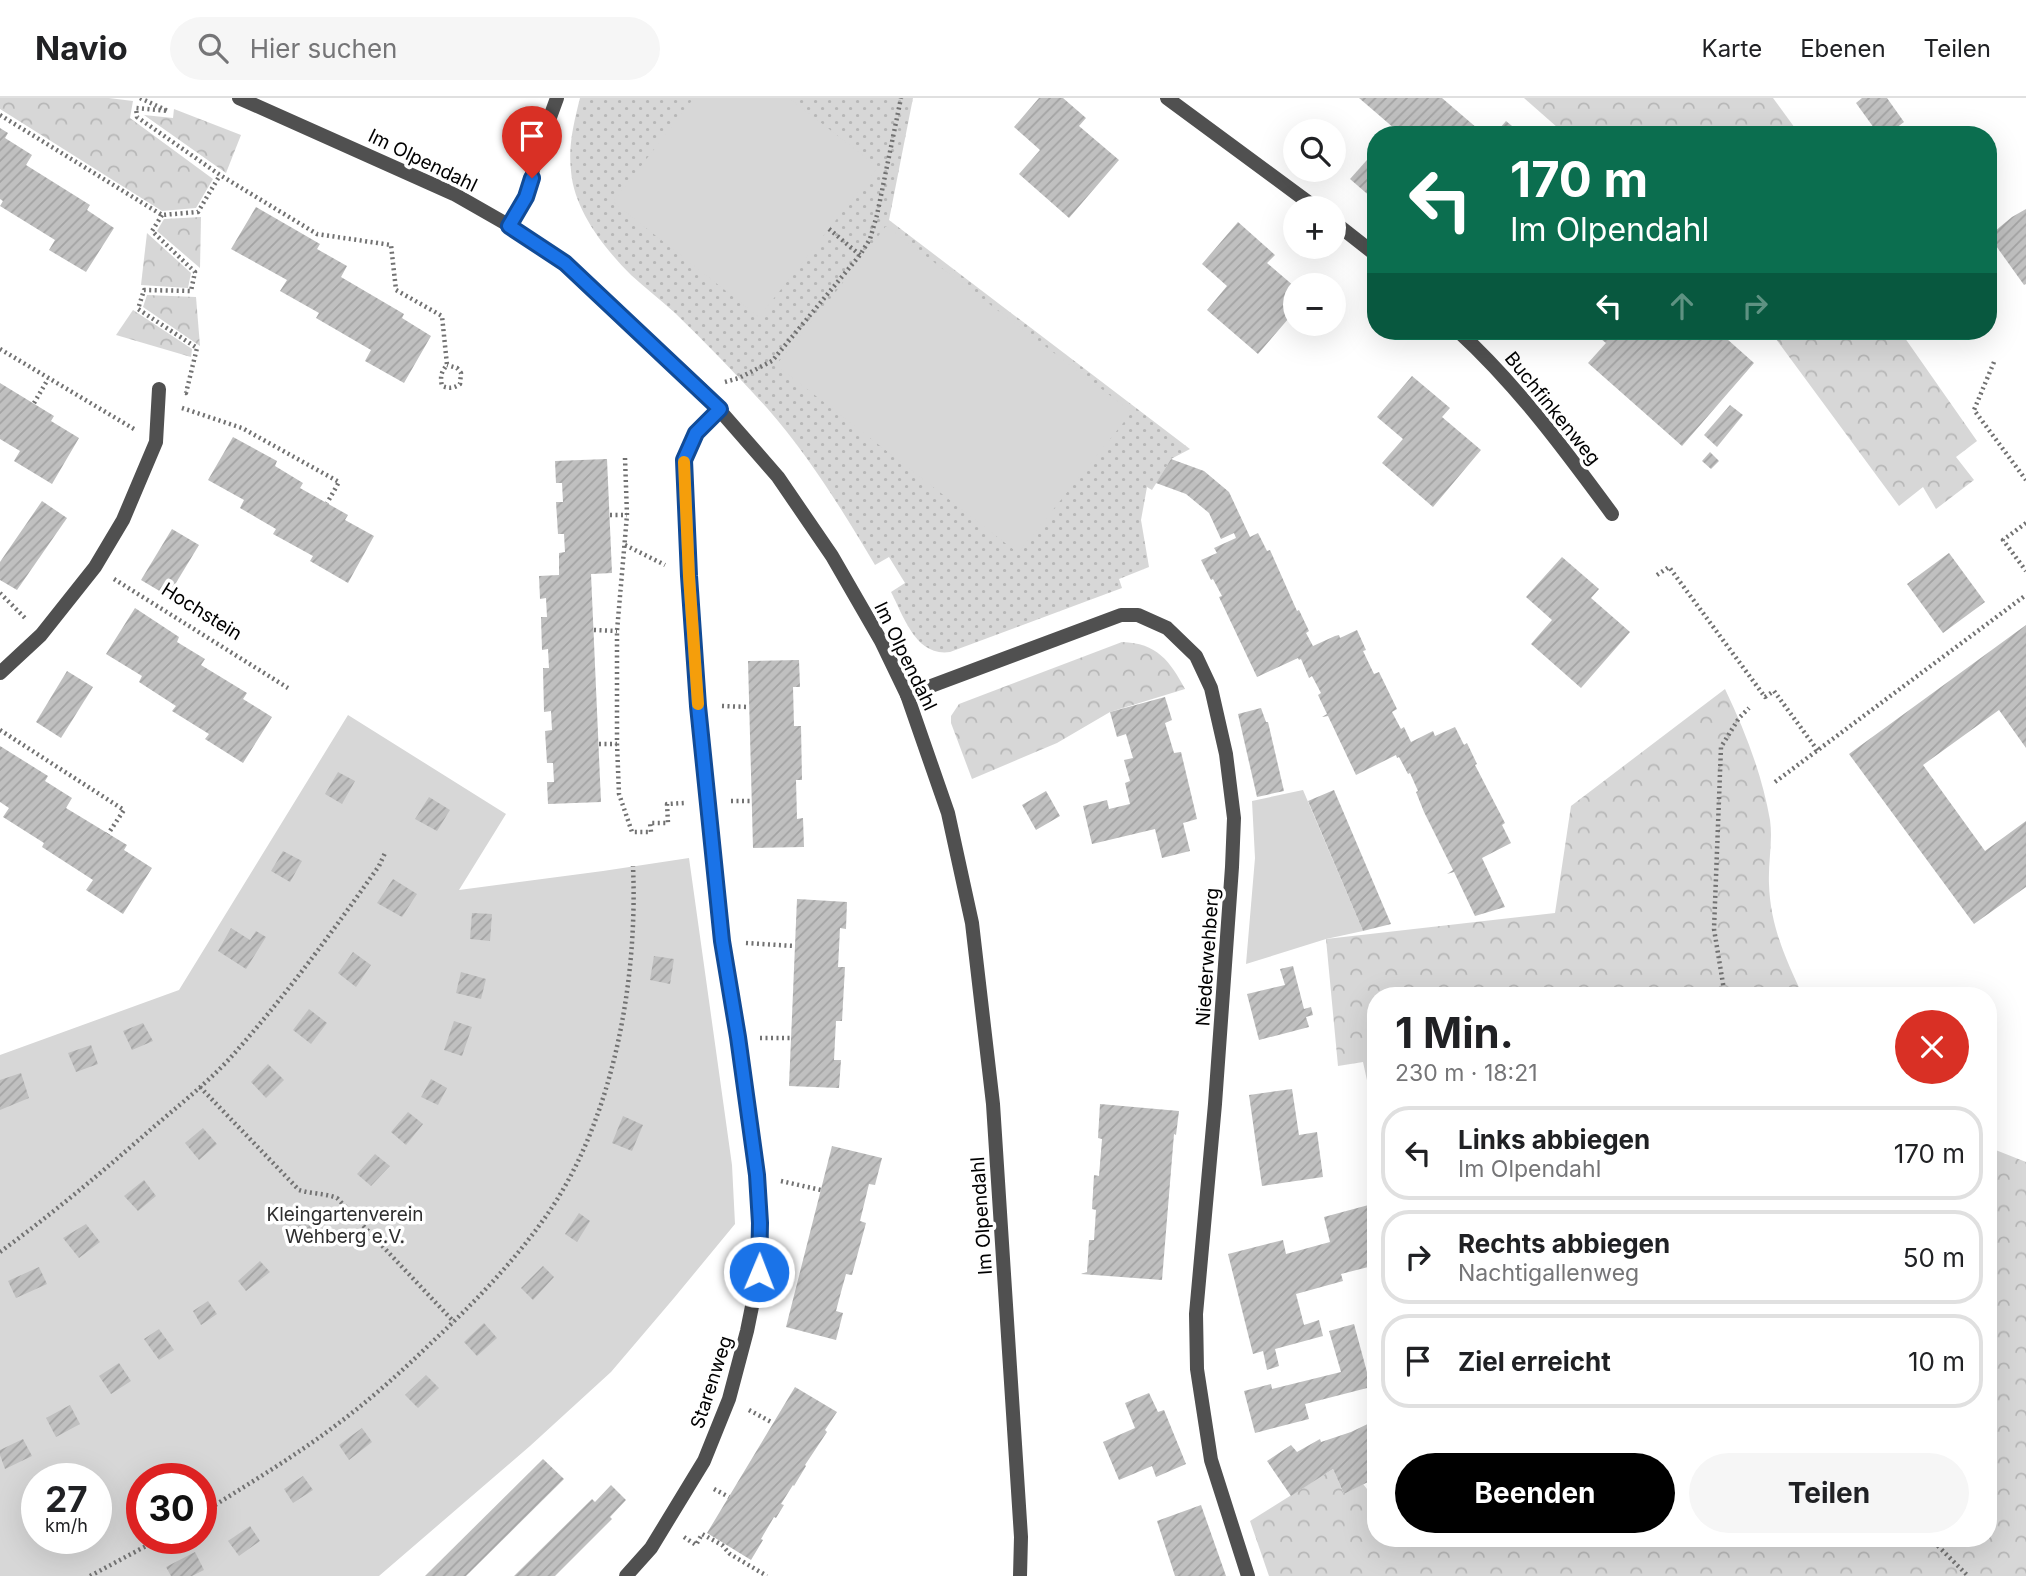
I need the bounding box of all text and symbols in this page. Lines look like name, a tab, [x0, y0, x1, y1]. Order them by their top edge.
search box	[170, 17, 660, 80]
text: Navio	[35, 28, 128, 68]
icon: search	[194, 29, 232, 67]
text: Hier suchen	[250, 33, 397, 64]
text: Karte	[1702, 34, 1762, 63]
text: Ebenen	[1800, 34, 1886, 63]
text: Teilen	[1924, 34, 1991, 63]
pin	[502, 106, 562, 178]
icon: arrive	[513, 117, 551, 155]
map controls	[1283, 119, 1346, 336]
button: search	[1283, 119, 1346, 182]
street label: Im Olpendahl	[365, 124, 481, 197]
text: 170 m	[1510, 150, 1648, 209]
icon: left	[1395, 154, 1486, 245]
button: +	[1283, 196, 1346, 259]
text: Im Olpendahl	[1510, 210, 1709, 249]
button: −	[1283, 273, 1346, 336]
icon: left	[1590, 287, 1628, 325]
icon: ahead	[1663, 287, 1701, 325]
icon: right	[1736, 287, 1774, 325]
street label: Buchfinkenweg	[1500, 347, 1605, 470]
street label: Hochstein	[157, 578, 246, 645]
street label: Im Olpendahl	[869, 598, 942, 714]
street label: Niederwehberg	[1191, 887, 1224, 1027]
text: 1 Min.	[1395, 1007, 1514, 1058]
button: close	[1895, 1010, 1969, 1084]
text: 230 m · 18:21	[1395, 1059, 1538, 1087]
text: Links abbiegen	[1458, 1124, 1650, 1155]
icon: left	[1399, 1134, 1437, 1172]
text: 170 m	[1894, 1138, 1965, 1169]
text: Im Olpendahl	[1458, 1155, 1601, 1183]
street label: Im Olpendahl	[966, 1156, 997, 1276]
park label: Kleingartenverein Wehberg e.V.	[266, 1203, 424, 1248]
text: Rechts abbiegen	[1458, 1228, 1670, 1259]
position arrow	[722, 1235, 796, 1309]
icon: right	[1399, 1238, 1437, 1276]
text: 50 m	[1903, 1242, 1965, 1273]
text: Nachtigallenweg	[1458, 1259, 1639, 1287]
street label: Starenweg	[686, 1333, 737, 1431]
icon: arrive	[1399, 1342, 1437, 1380]
text: Ziel erreicht	[1458, 1346, 1611, 1377]
text: 10 m	[1908, 1346, 1965, 1377]
button: Beenden	[1395, 1453, 1675, 1533]
button: Teilen	[1689, 1453, 1969, 1533]
speed limit sign: 30	[126, 1463, 217, 1554]
text: 27	[45, 1478, 88, 1520]
text: km/h	[45, 1515, 88, 1536]

